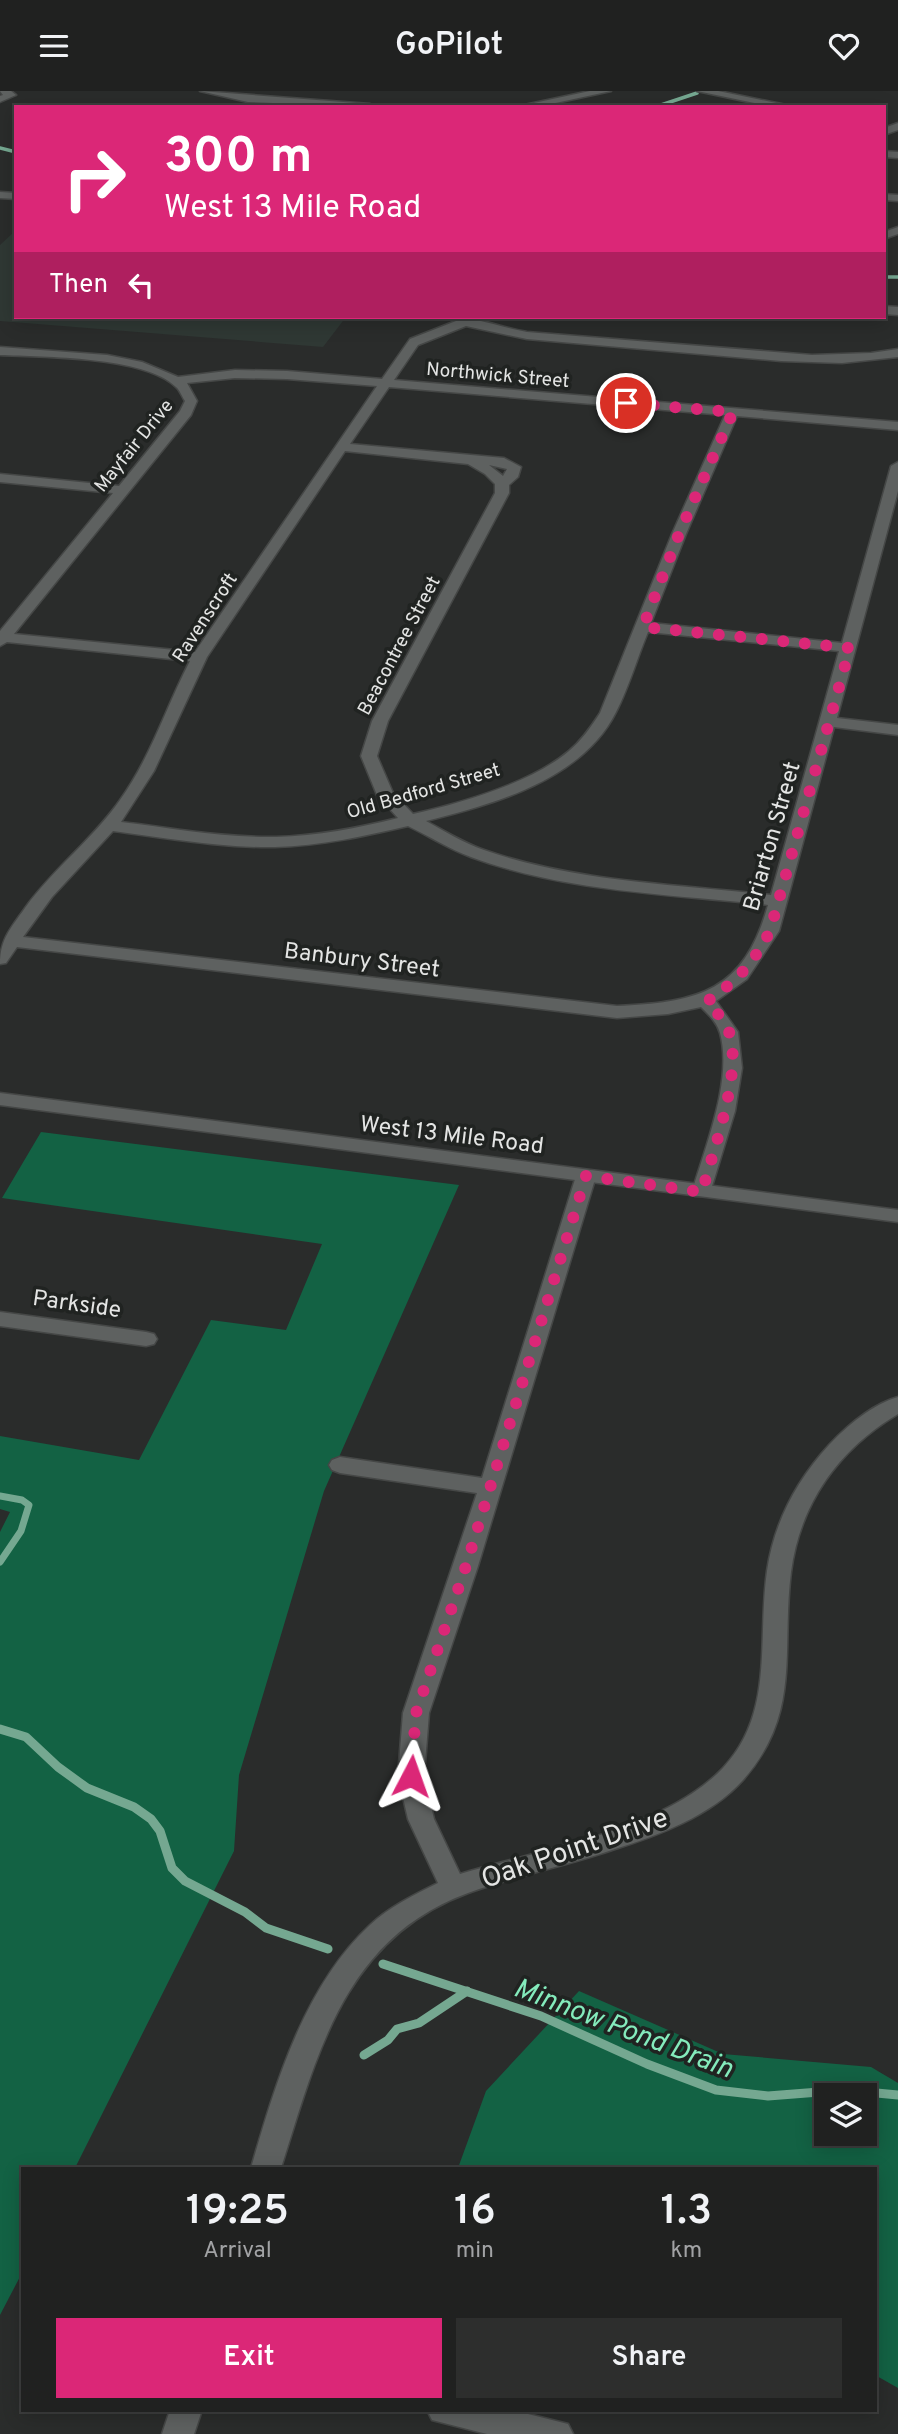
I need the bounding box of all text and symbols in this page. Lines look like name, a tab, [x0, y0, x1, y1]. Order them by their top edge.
text: GoPilot	[395, 26, 503, 66]
icon: menu	[35, 27, 73, 65]
icon: heart	[825, 27, 863, 65]
text: 300 m	[164, 128, 312, 190]
icon: right	[49, 133, 140, 224]
text: West 13 Mile Road	[164, 189, 421, 229]
icon: left	[122, 266, 160, 304]
text: Then	[49, 269, 108, 302]
street label: Northwick Street	[425, 358, 570, 394]
pin	[596, 373, 656, 433]
icon: arrive	[607, 384, 645, 422]
street label: Mayfair Drive	[90, 395, 179, 498]
street label: Ravenscroft	[168, 569, 244, 668]
street label: Beacontree Street	[353, 572, 447, 720]
street label: Old Bedford Street	[344, 759, 503, 825]
street label: Briarton Street	[738, 759, 809, 915]
street label: Banbury Street	[282, 938, 441, 985]
street label: West 13 Mile Road	[358, 1111, 545, 1162]
street label: Parkside	[31, 1285, 123, 1326]
position arrow	[374, 1739, 448, 1813]
street label: Oak Point Drive	[477, 1801, 673, 1899]
water label: Minnow Pond Drain	[508, 1971, 738, 2088]
map controls	[814, 2083, 877, 2146]
button: layers	[814, 2083, 877, 2146]
text: 19:25	[186, 2186, 289, 2239]
text: 16	[454, 2186, 496, 2239]
text: 1.3	[661, 2186, 712, 2239]
text: Arrival	[203, 2237, 272, 2266]
text: min	[456, 2237, 494, 2266]
text: km	[670, 2237, 702, 2266]
button: Exit	[56, 2318, 442, 2398]
button: Share	[456, 2318, 842, 2398]

